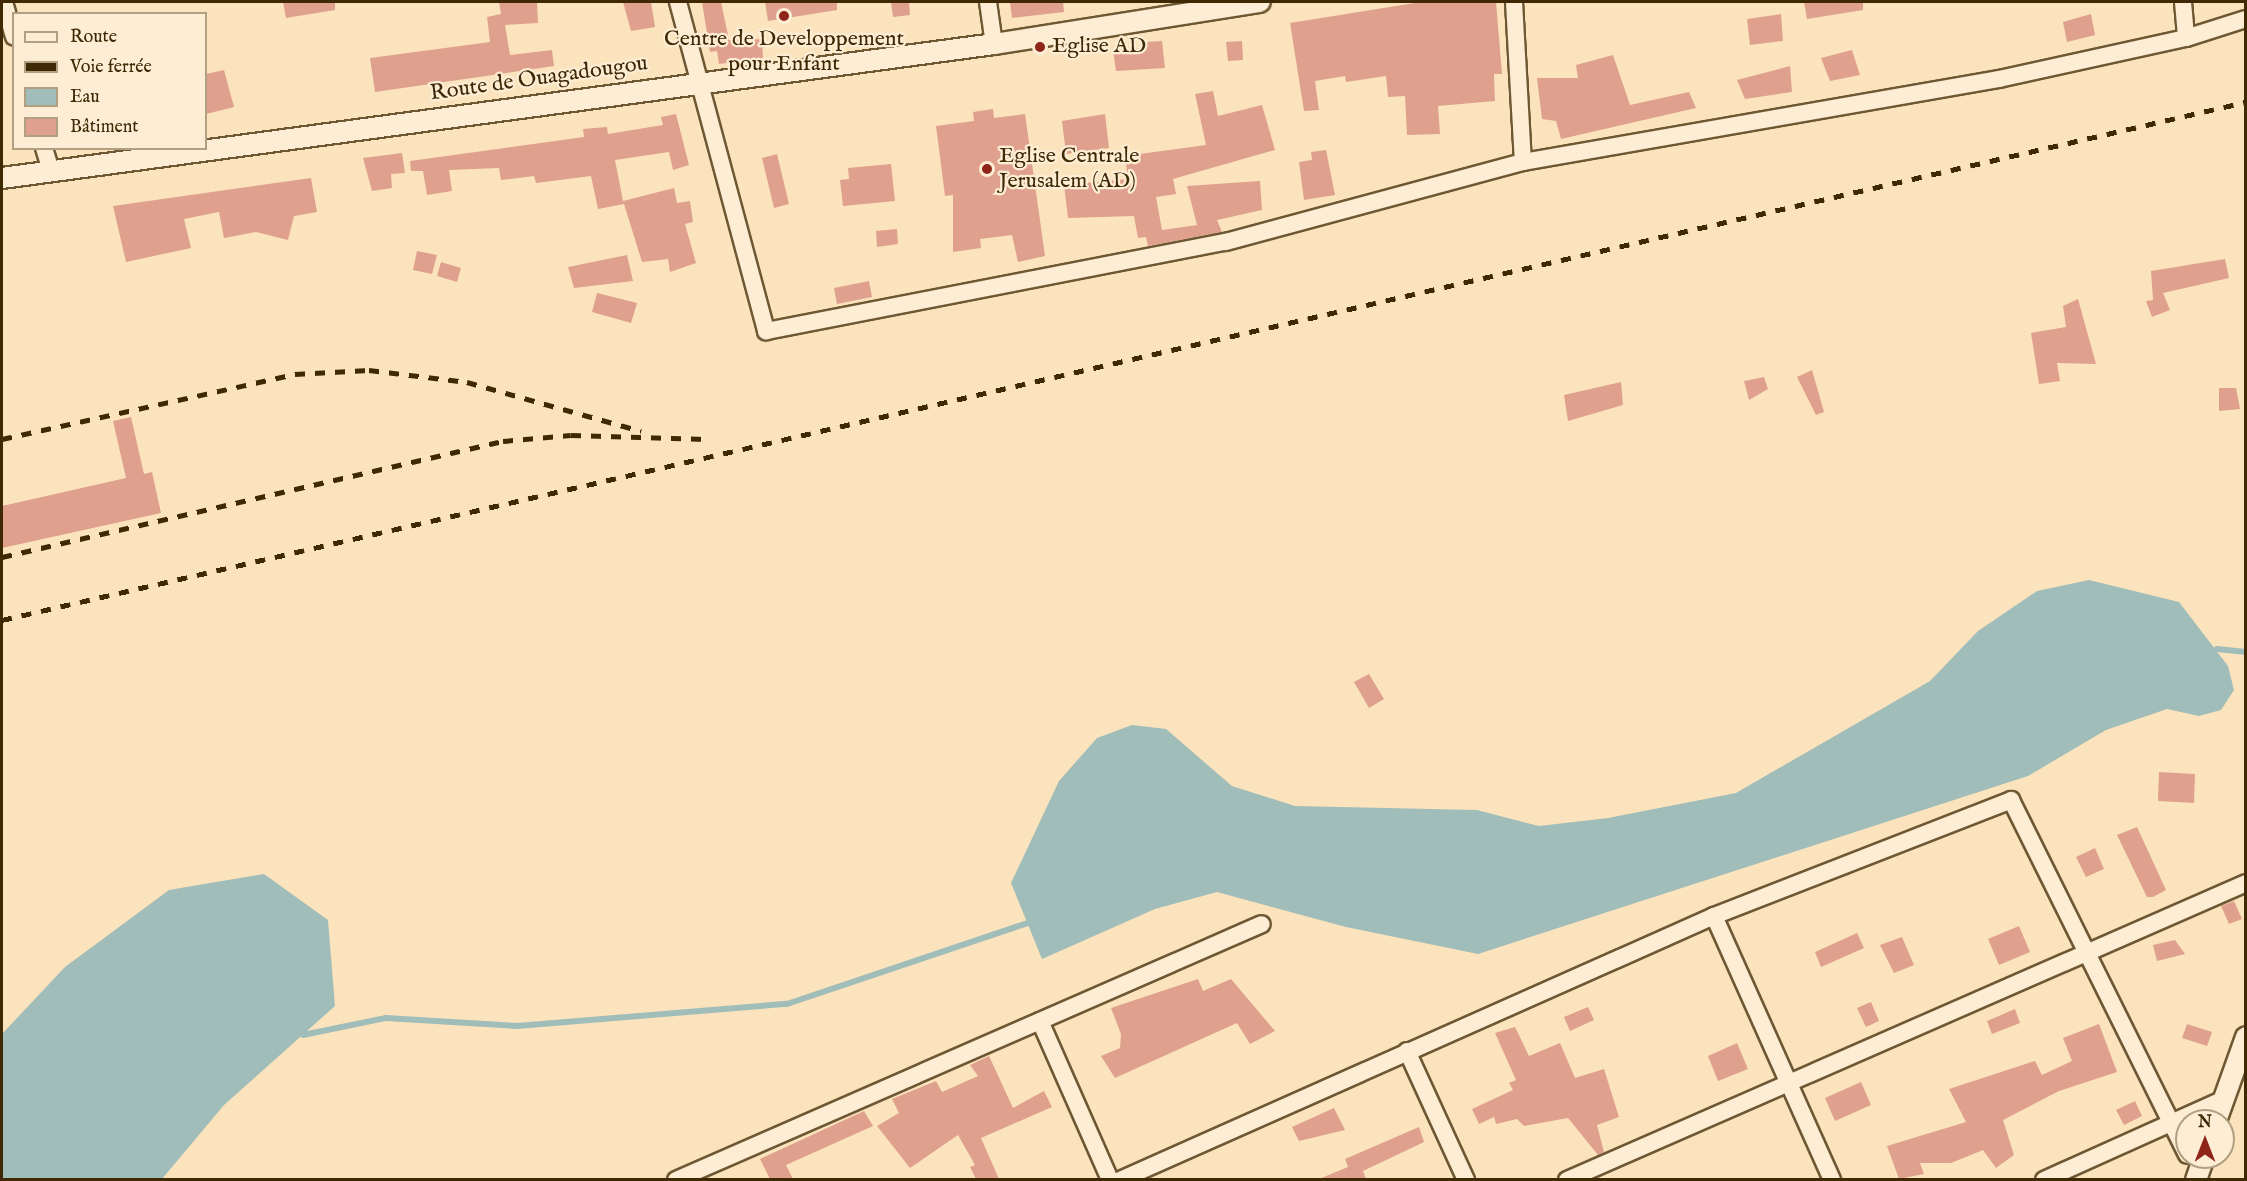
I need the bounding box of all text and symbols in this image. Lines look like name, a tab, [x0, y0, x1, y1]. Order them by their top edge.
marker: Centre de Developpement pour Enfant	[777, 9, 791, 23]
legend	[12, 12, 207, 150]
text: Route	[70, 26, 117, 49]
place label: Centre de Developpement pour Enfant	[664, 26, 904, 78]
place label: Eglise AD	[1052, 34, 1146, 60]
marker: Eglise AD	[1033, 40, 1047, 54]
street label: Route de Ouagadougou	[429, 51, 649, 107]
text: Voie ferrée	[70, 56, 152, 79]
text: Eau	[70, 86, 100, 109]
text: Bâtiment	[70, 116, 139, 139]
place label: Eglise Centrale Jerusalem (AD)	[999, 143, 1139, 194]
marker: Eglise Centrale Jerusalem (AD)	[980, 162, 994, 176]
north arrow	[2175, 1109, 2235, 1169]
text: N	[2198, 1113, 2212, 1133]

